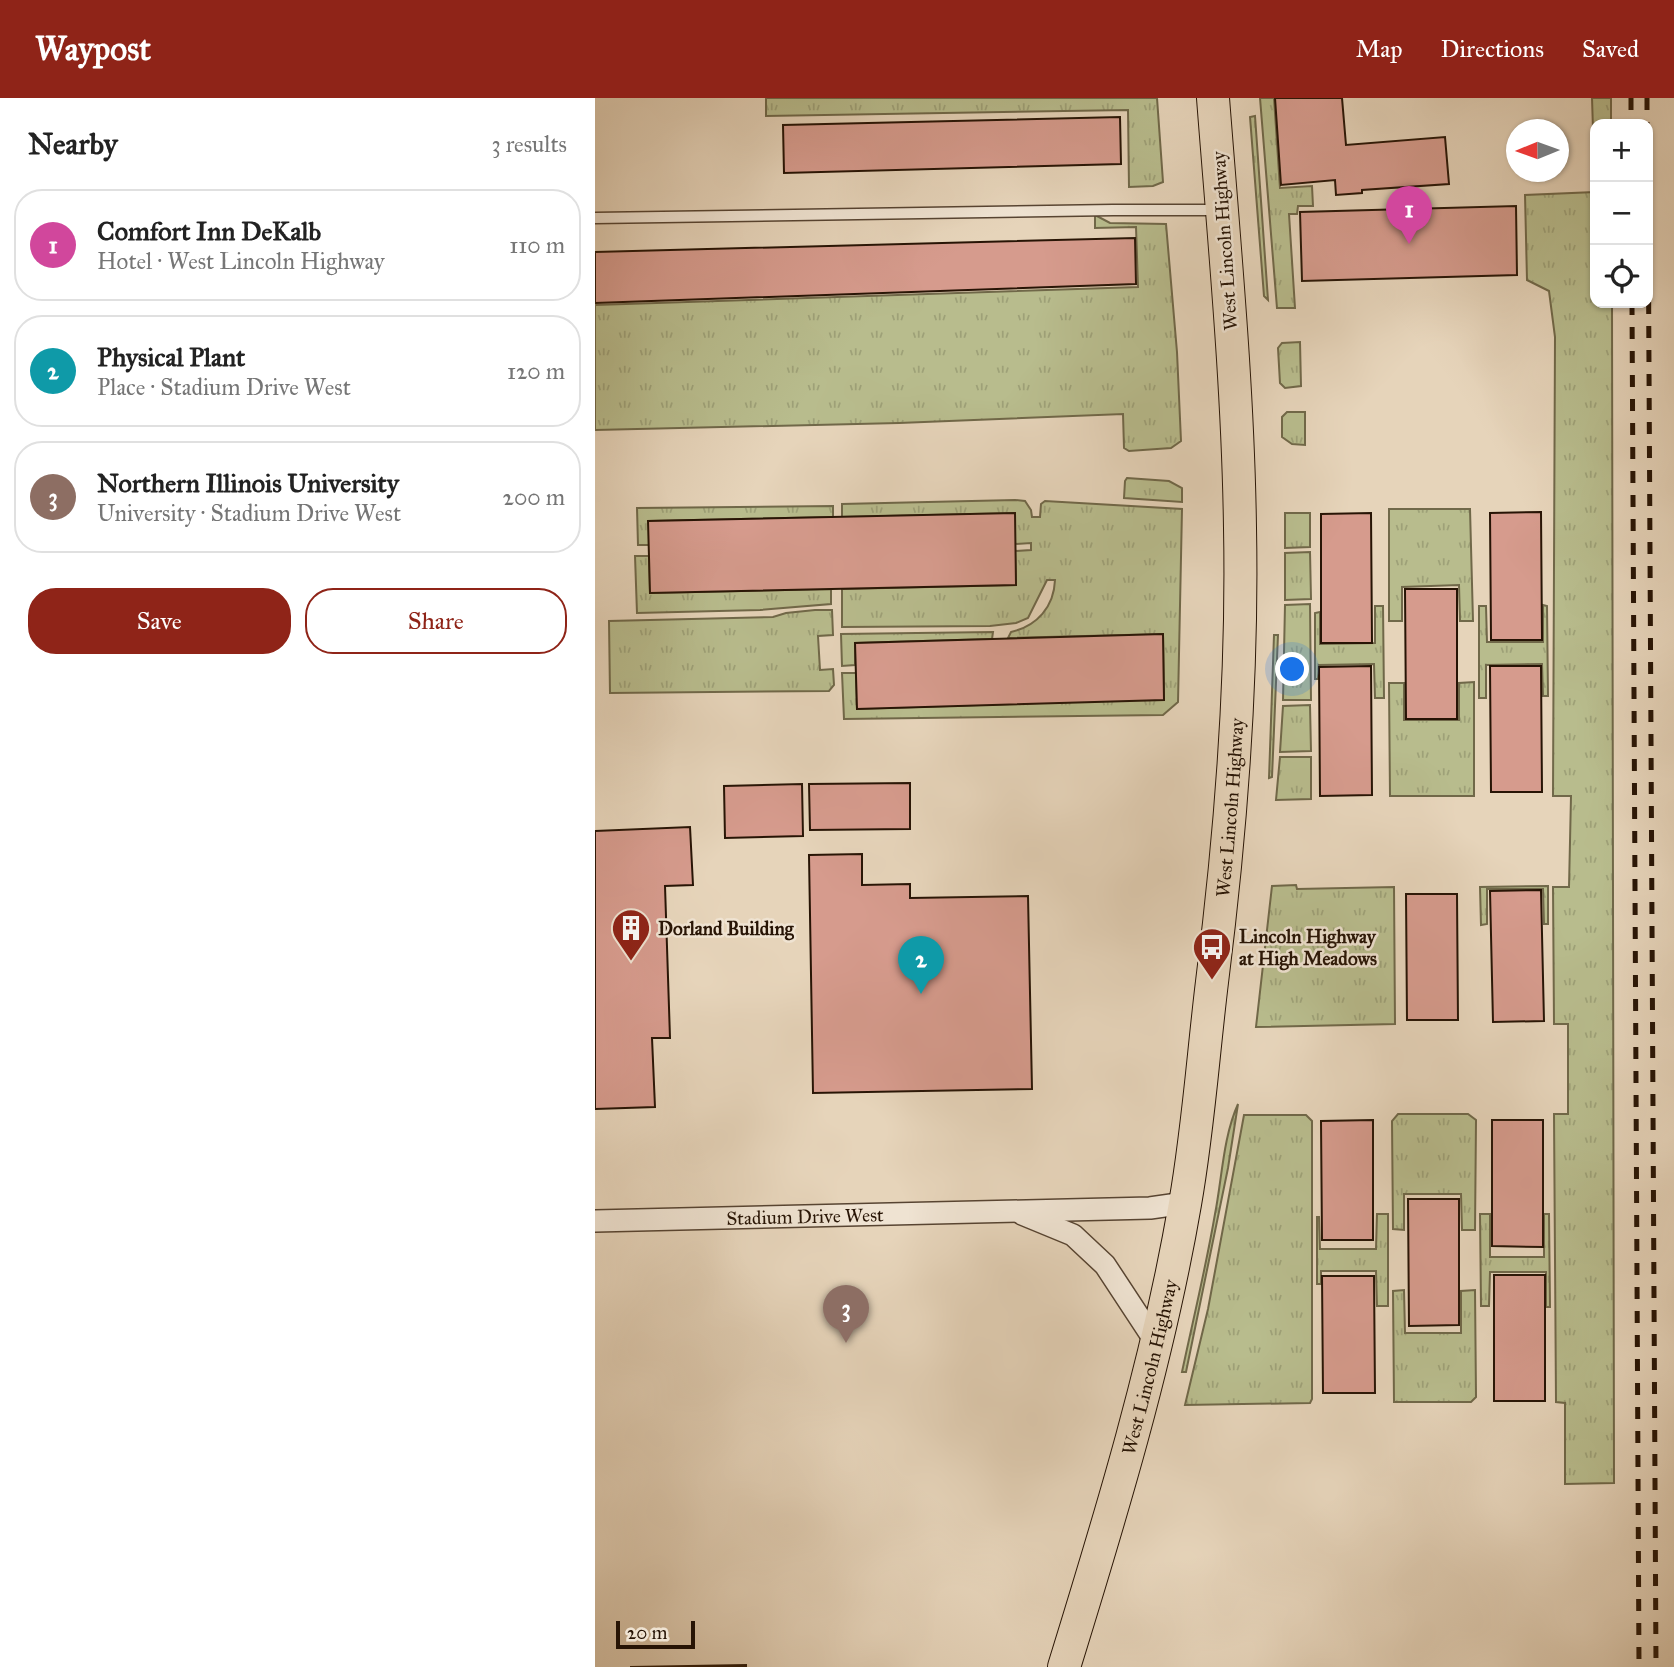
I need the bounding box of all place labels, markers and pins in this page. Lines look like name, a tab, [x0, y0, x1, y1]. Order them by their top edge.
pin: 1	[1386, 186, 1432, 244]
building icon: Dorland Building	[610, 907, 652, 962]
place label: Dorland Building	[658, 917, 795, 941]
place label: Lincoln Highway at High Meadows	[1239, 925, 1377, 971]
bus stop icon: Lincoln Highway at High Meadows	[1191, 926, 1233, 981]
pin: 2	[898, 936, 944, 994]
pin: 3	[823, 1285, 869, 1343]

